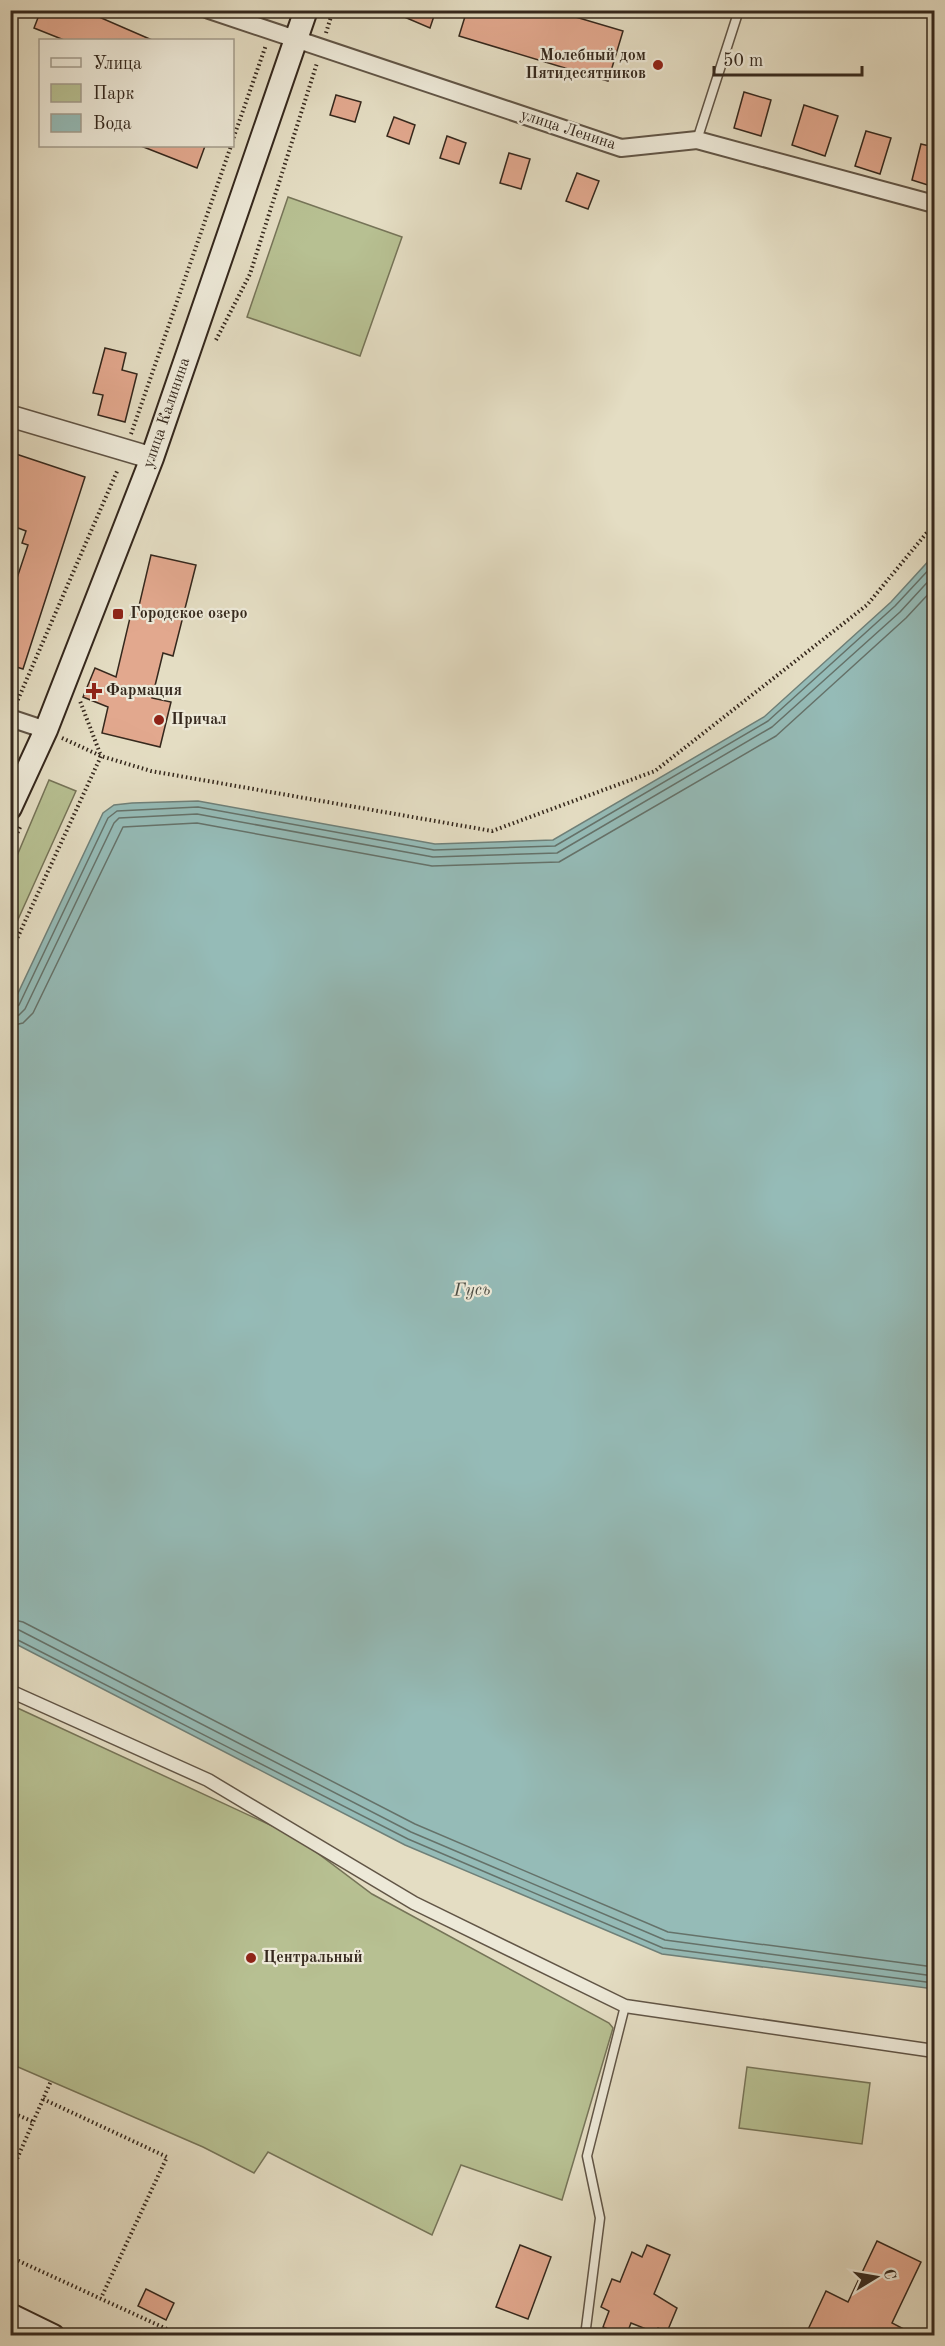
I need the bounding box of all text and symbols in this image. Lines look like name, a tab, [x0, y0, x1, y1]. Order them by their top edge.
legend	[39, 39, 234, 147]
scale bar	[714, 39, 862, 77]
place label: Молебный дом Пятидесятников	[525, 48, 646, 82]
text: 50 m	[723, 52, 763, 70]
text: Улица	[93, 55, 142, 73]
marker: Молебный дом Пятидесятников	[651, 58, 665, 72]
text: Парк	[93, 85, 134, 103]
street label: улица Ленина	[518, 107, 618, 153]
text: Вода	[93, 115, 132, 133]
street label: улица Калинина	[141, 356, 193, 470]
place label: Городское озеро	[130, 606, 247, 622]
marker: Городское озеро	[111, 607, 125, 621]
place label: Фармация	[106, 683, 182, 699]
marker: Фармация	[87, 684, 101, 698]
place label: Причал	[171, 712, 227, 728]
marker: Причал	[152, 713, 166, 727]
water label: Гусь	[452, 1280, 491, 1300]
place label: Центральный	[263, 1950, 363, 1966]
marker: Центральный	[244, 1951, 258, 1965]
north arrow	[846, 2247, 906, 2307]
text: С	[880, 2268, 898, 2281]

